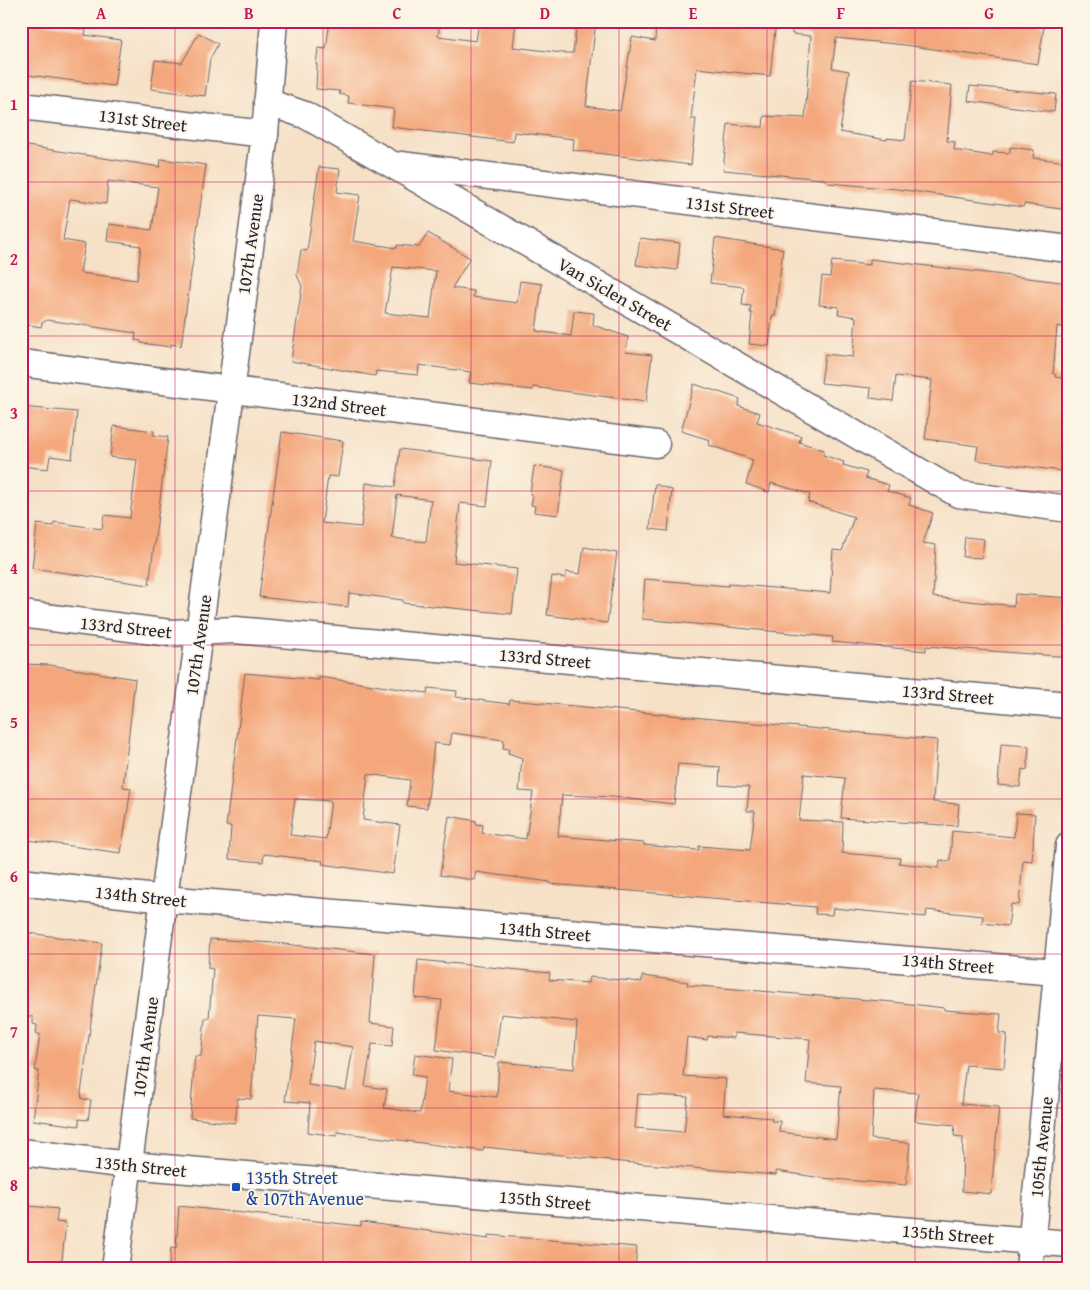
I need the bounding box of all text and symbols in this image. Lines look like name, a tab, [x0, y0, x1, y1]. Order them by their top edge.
text: A	[96, 1, 107, 25]
text: B	[244, 1, 254, 25]
text: C	[392, 1, 402, 25]
text: D	[540, 1, 550, 25]
text: E	[689, 1, 698, 25]
text: F	[837, 1, 845, 25]
text: G	[984, 1, 994, 25]
text: 1	[10, 92, 18, 116]
street label: 131st Street	[97, 101, 189, 139]
street label: 131st Street	[684, 188, 776, 226]
street label: 107th Avenue	[230, 192, 270, 296]
text: 2	[10, 247, 18, 271]
street label: Van Siclen Street	[553, 250, 678, 338]
street label: 132nd Street	[290, 385, 389, 423]
text: 3	[10, 401, 18, 425]
text: 4	[10, 556, 18, 580]
street label: 107th Avenue	[178, 593, 218, 697]
street label: 133rd Street	[79, 609, 174, 645]
street label: 133rd Street	[498, 641, 593, 676]
street label: 133rd Street	[901, 677, 996, 712]
text: 5	[10, 710, 18, 734]
text: 6	[10, 864, 18, 888]
street label: 134th Street	[94, 878, 189, 914]
street label: 134th Street	[498, 914, 593, 949]
street label: 134th Street	[901, 946, 996, 981]
street label: 107th Avenue	[125, 995, 165, 1099]
text: 7	[10, 1019, 18, 1043]
street label: 105th Avenue	[1022, 1095, 1060, 1199]
street label: 135th Street	[94, 1148, 189, 1184]
place label: 135th Street & 107th Avenue	[246, 1164, 364, 1212]
text: 8	[10, 1173, 18, 1197]
marker: 135th Street & 107th Avenue	[230, 1181, 242, 1193]
street label: 135th Street	[498, 1183, 593, 1218]
street label: 135th Street	[901, 1217, 996, 1252]

